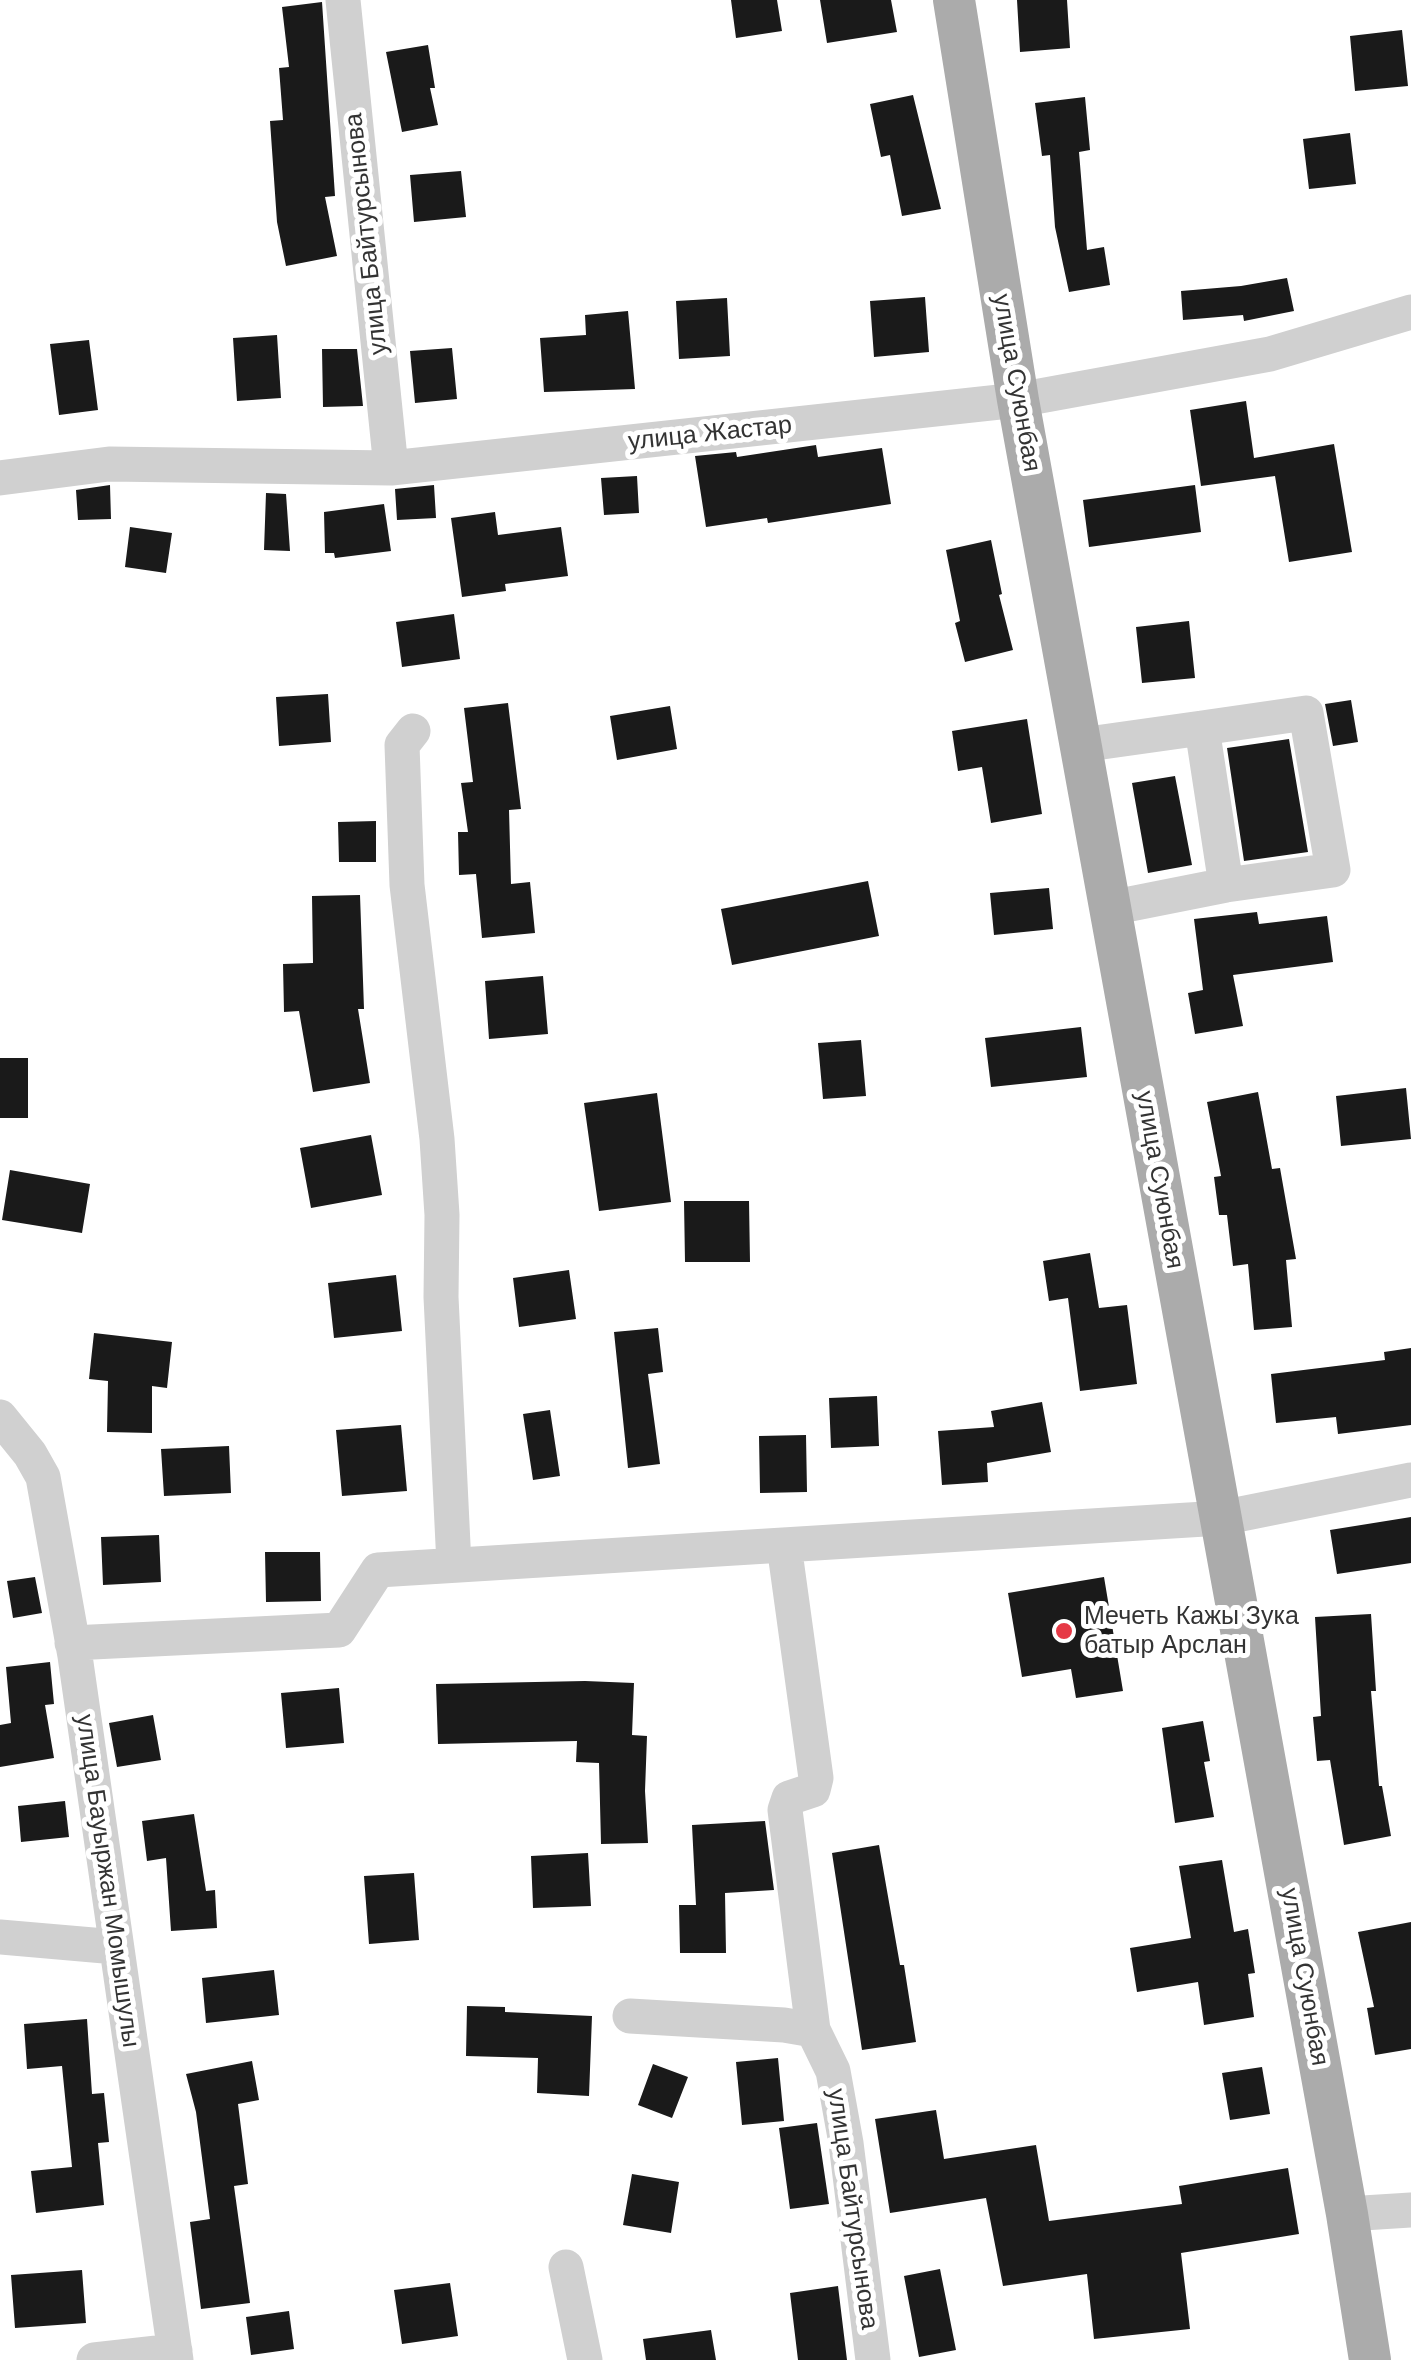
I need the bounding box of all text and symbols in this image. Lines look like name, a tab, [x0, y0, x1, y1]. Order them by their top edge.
street label: улица Байтурсынова	[339, 112, 395, 356]
street label: улица Суюнбая	[986, 292, 1046, 474]
street label: улица Жастар	[627, 410, 793, 458]
street label: улица Суюнбая	[1129, 1089, 1189, 1271]
place label: Мечеть Кажы Зука батыр Арслан	[1084, 1602, 1299, 1661]
marker: Мечеть Кажы Зука батыр Арслан	[1053, 1620, 1075, 1642]
street label: улица Бауыржан Момышулы	[69, 1712, 145, 2050]
street label: улица Суюнбая	[1274, 1886, 1334, 2068]
street label: улица Байтурсынова	[820, 2087, 884, 2331]

